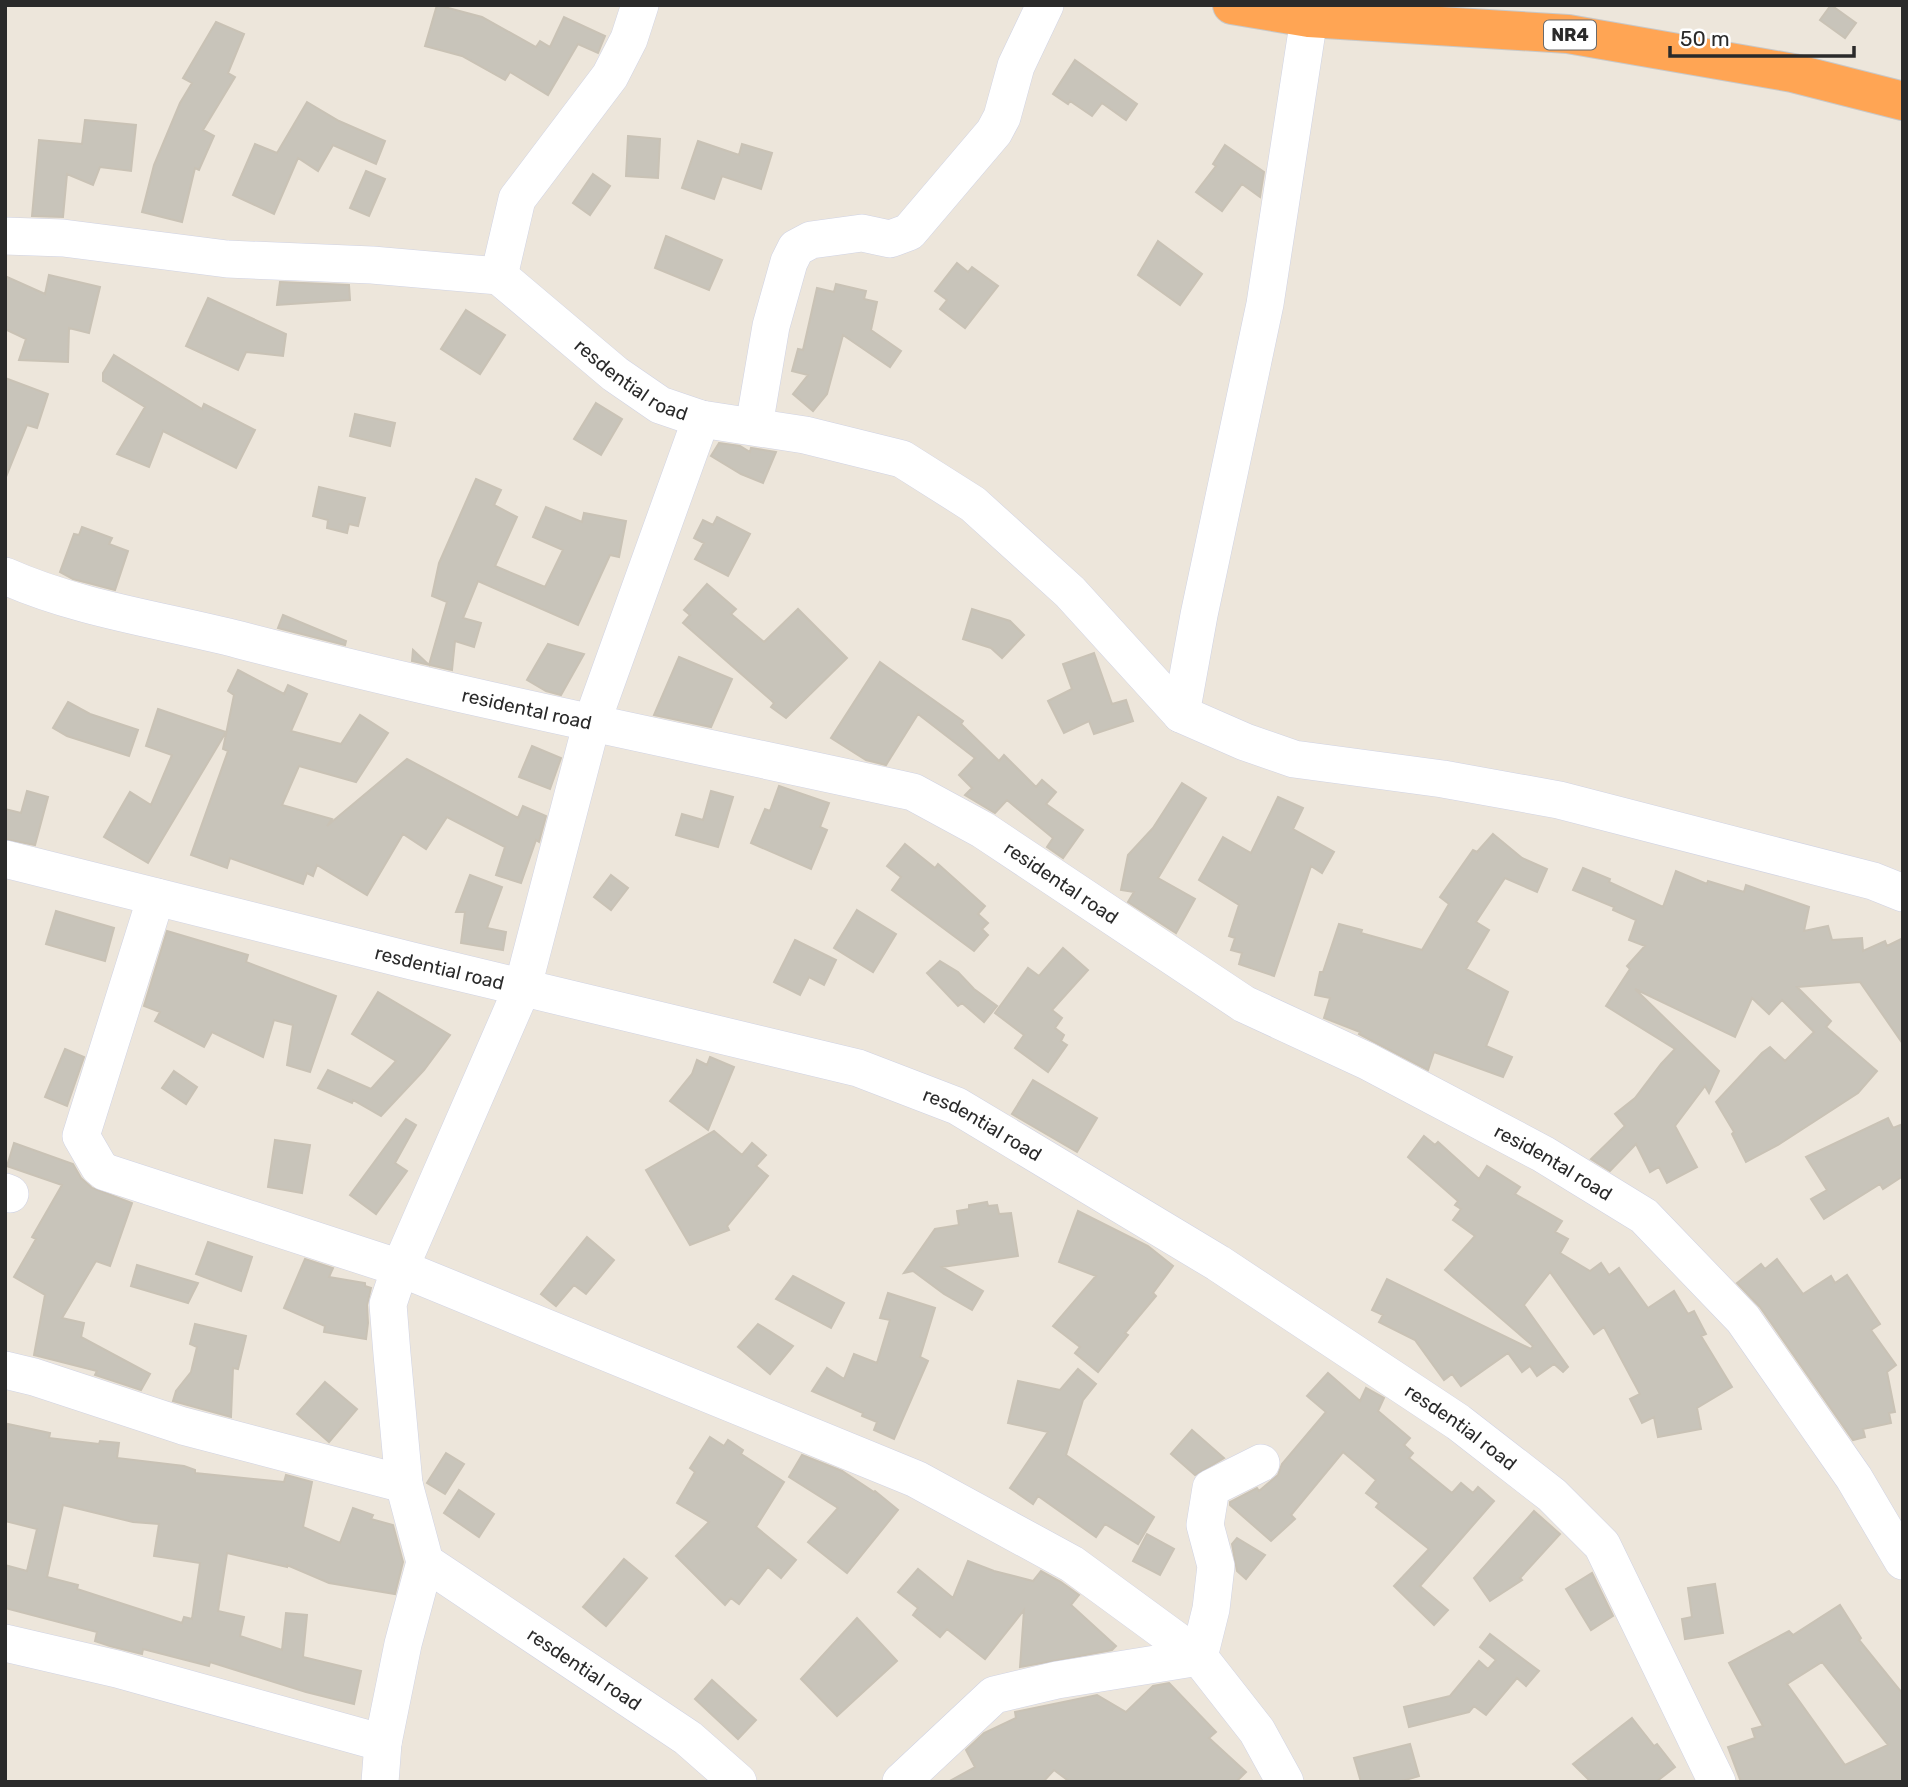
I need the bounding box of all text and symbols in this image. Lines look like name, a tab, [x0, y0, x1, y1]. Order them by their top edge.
scale bar	[1670, 14, 1854, 58]
road number: NR4	[1544, 20, 1596, 50]
text: 50 m	[1680, 26, 1730, 51]
street label: resdential road	[570, 334, 691, 425]
street label: residental road	[460, 683, 594, 734]
street label: residental road	[1000, 836, 1123, 929]
street label: resdential road	[373, 941, 507, 994]
street label: resdential road	[920, 1083, 1046, 1166]
street label: residental road	[1491, 1119, 1617, 1205]
street label: resdential road	[1401, 1379, 1521, 1475]
street label: resdential road	[523, 1622, 646, 1715]

